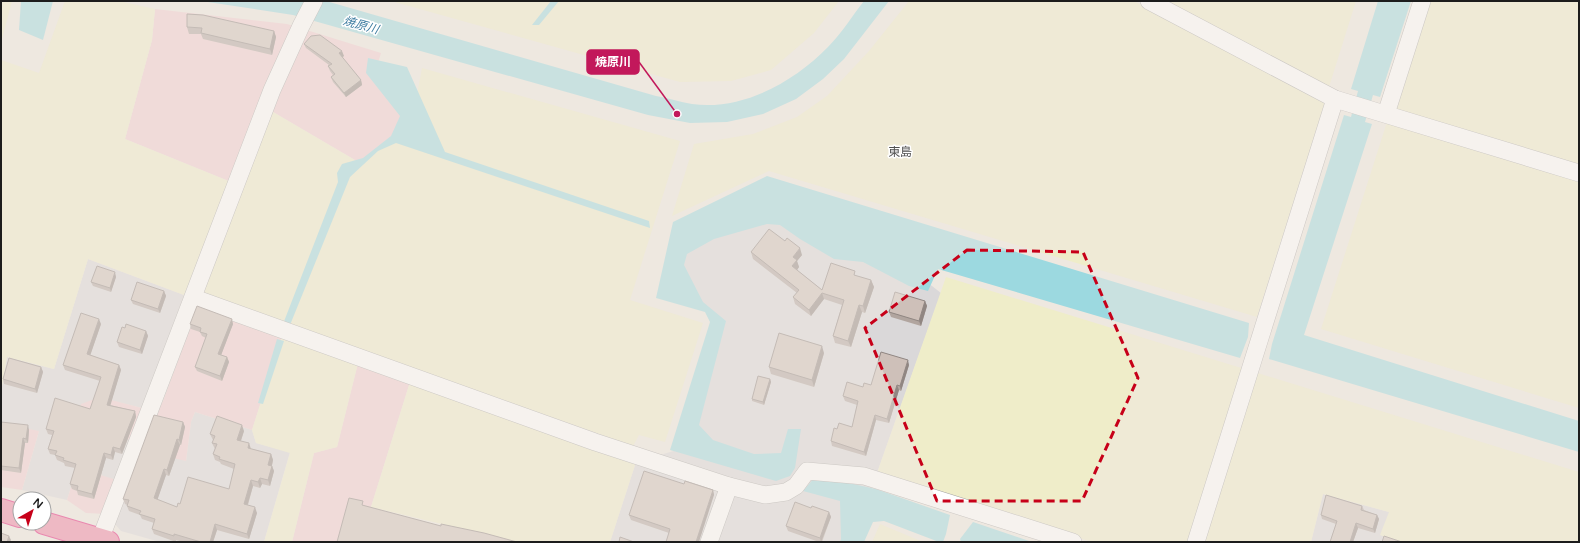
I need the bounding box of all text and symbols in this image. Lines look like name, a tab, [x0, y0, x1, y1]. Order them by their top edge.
water label: 焼原川	[342, 13, 382, 37]
callout: 焼原川	[587, 50, 639, 74]
text: 焼原川	[595, 55, 631, 69]
district label: 東島	[888, 145, 912, 159]
north arrow	[12, 491, 52, 531]
text: N	[30, 496, 46, 511]

